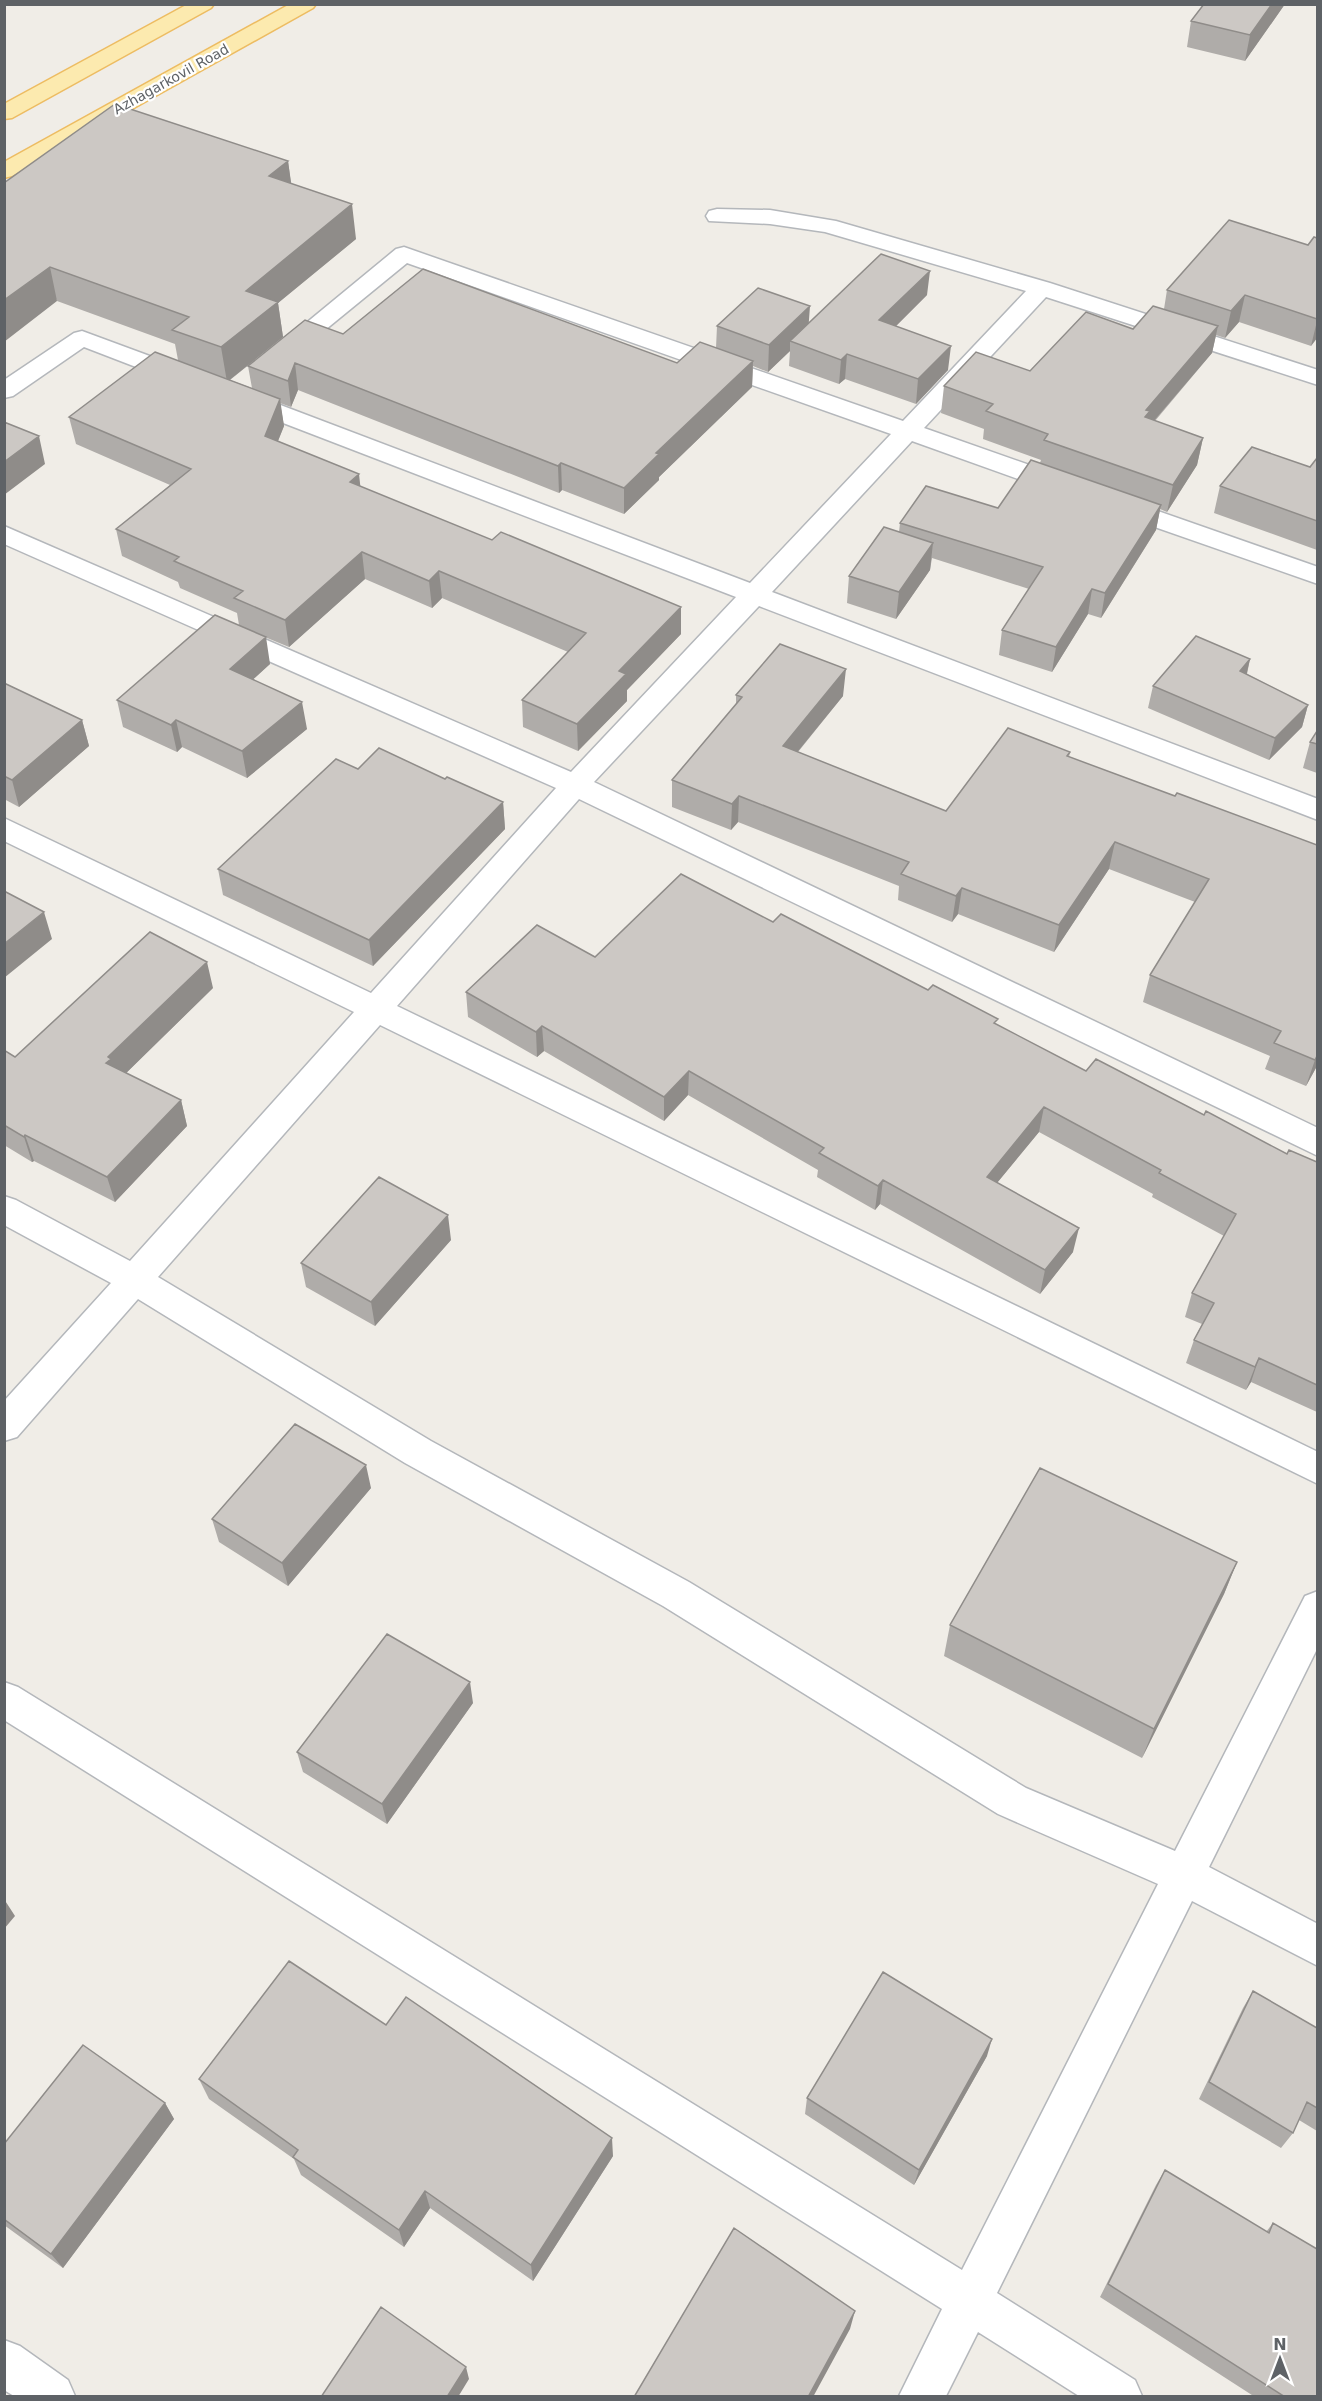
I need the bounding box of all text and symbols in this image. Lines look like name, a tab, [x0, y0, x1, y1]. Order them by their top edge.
street label: Azhagarkovil Road	[111, 41, 231, 117]
north arrow	[1250, 2329, 1310, 2389]
text: N	[1273, 2335, 1287, 2354]

